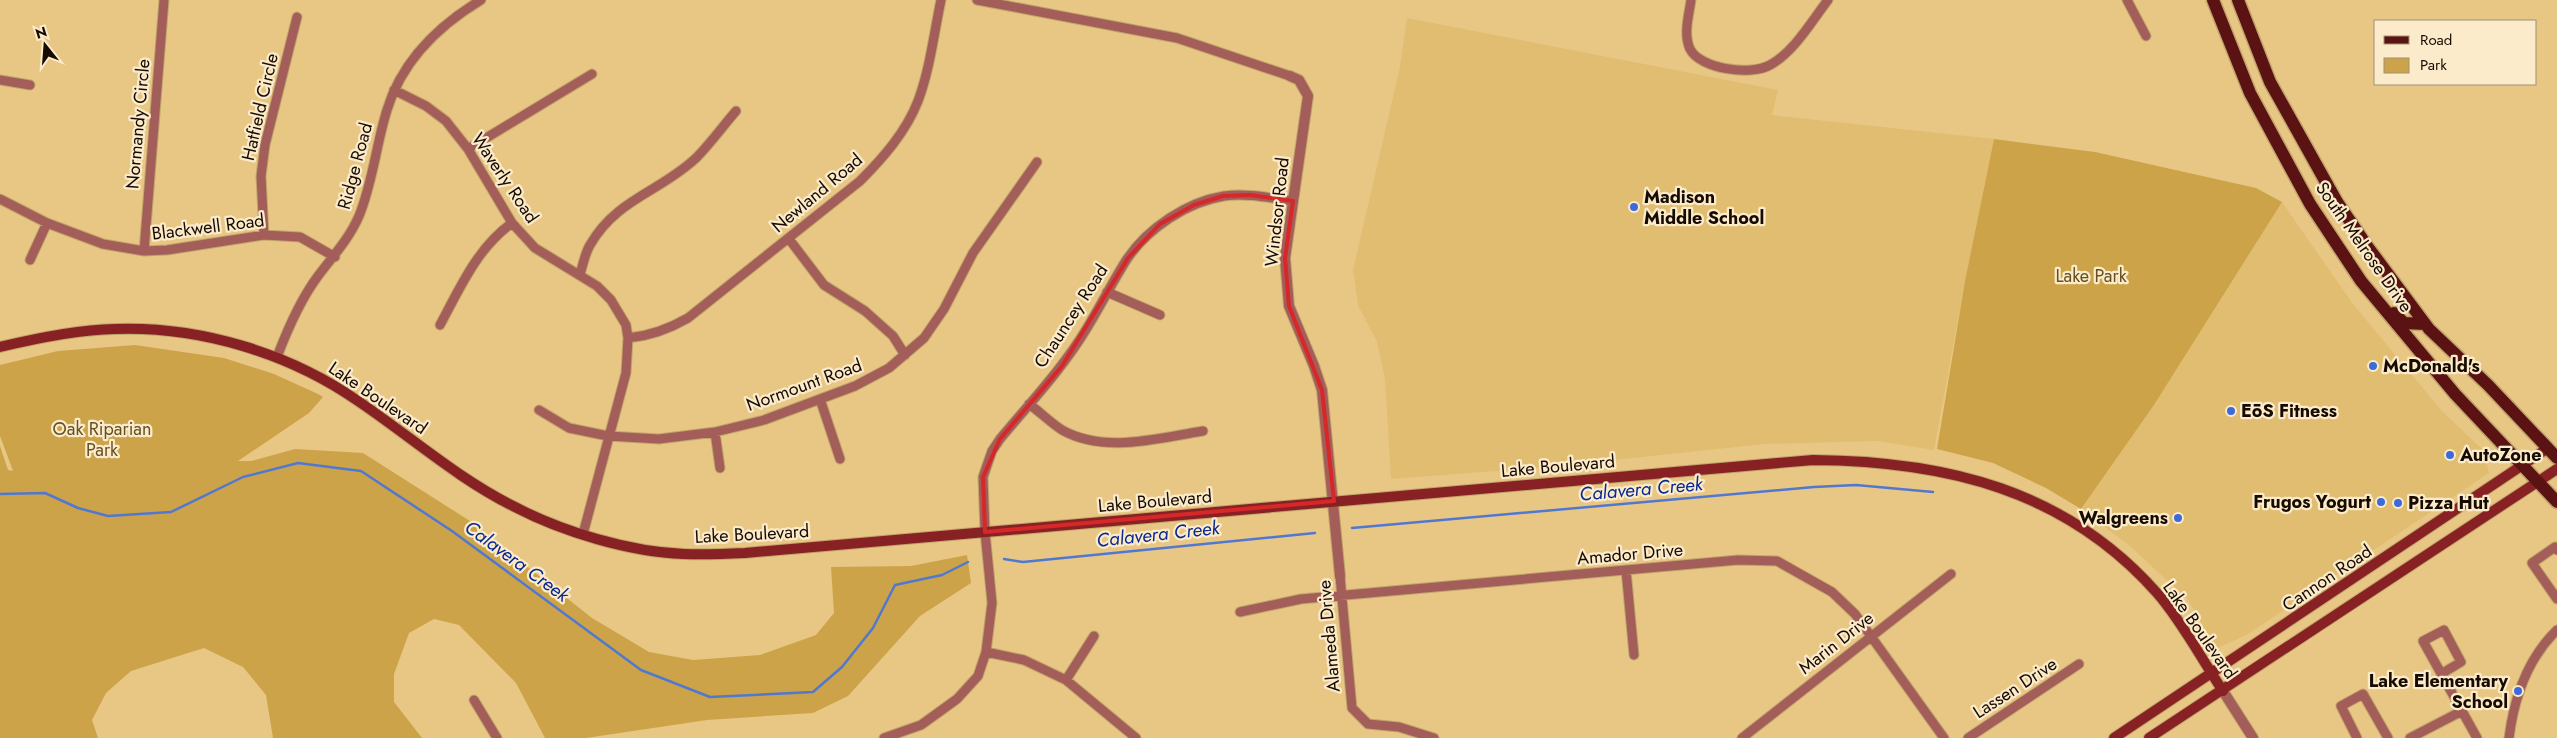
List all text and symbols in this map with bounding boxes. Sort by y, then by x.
north arrow [20,20,70,70]
legend [2374,20,2537,85]
text: N [33,21,49,44]
text: Road [2420,29,2452,51]
street label: Hatfield Circle [235,51,285,163]
text: Park [2420,54,2447,76]
street label: Normandy Circle [119,58,157,190]
street label: Ridge Road [331,120,379,212]
street label: Waverly Road [465,128,545,228]
street label: Newland Road [766,147,868,239]
street label: Windsor Road [1258,156,1296,268]
street label: South Melrose Drive [2309,176,2419,318]
place label: Madison Middle School [1644,184,1764,231]
marker: Madison Middle School [1628,201,1640,213]
street label: Blackwell Road [150,207,266,247]
street label: Chauncey Road [1028,259,1114,373]
park label: Lake Park [2055,263,2127,289]
street label: Normount Road [743,352,865,418]
place label: McDonald's [2383,353,2480,379]
street label: Lake Boulevard [323,355,433,441]
marker: McDonald's [2367,360,2379,372]
place label: EōS Fitness [2241,398,2337,424]
marker: EōS Fitness [2225,405,2237,417]
park label: Oak Riparian Park [53,416,151,463]
place label: AutoZone [2459,442,2541,468]
street label: Lake Boulevard [1500,448,1616,484]
marker: AutoZone [2444,449,2456,461]
water label: Calavera Creek [1578,470,1705,508]
street label: Lake Boulevard [1097,483,1213,519]
place label: Frugos Yogurt [2253,489,2371,515]
place label: Pizza Hut [2408,490,2489,516]
marker: Frugos Yogurt [2375,496,2387,508]
marker: Pizza Hut [2392,497,2404,509]
place label: Walgreens [2079,505,2168,531]
marker: Walgreens [2172,512,2184,524]
water label: Calavera Creek [459,514,576,609]
water label: Calavera Creek [1095,514,1222,554]
street label: Lake Boulevard [694,518,810,550]
street label: Amador Drive [1576,536,1684,572]
street label: Cannon Road [2277,538,2377,618]
street label: Lake Boulevard [2156,576,2244,684]
street label: Alameda Drive [1311,579,1347,693]
street label: Marin Drive [1793,605,1879,681]
street label: Lassen Drive [1968,651,2062,725]
place label: Lake Elementary School [2369,668,2509,715]
marker: Lake Elementary School [2512,685,2524,697]

